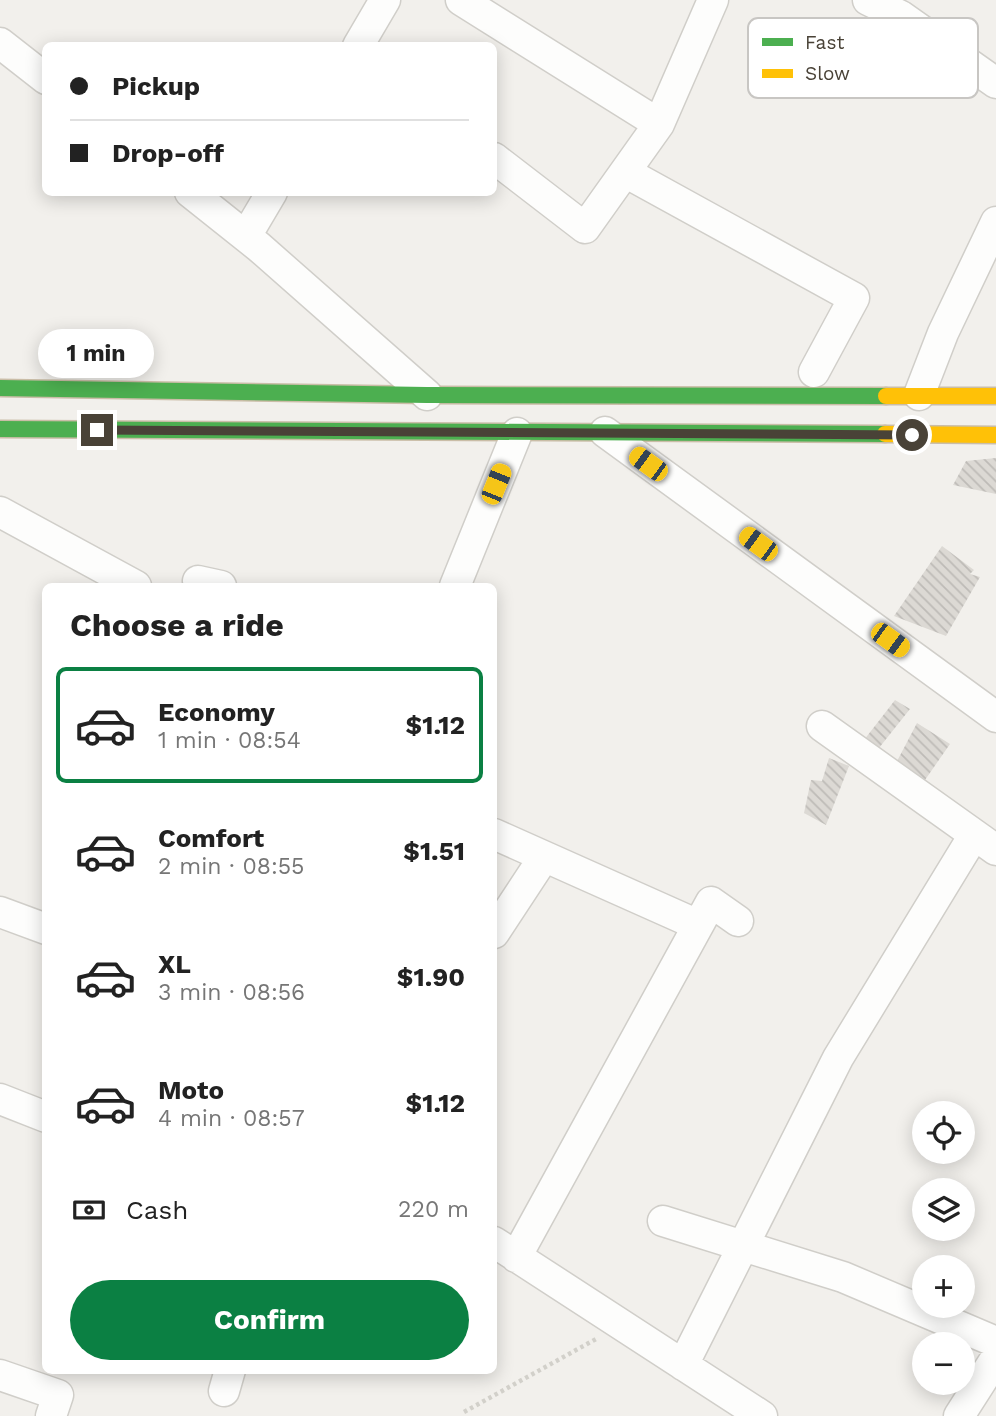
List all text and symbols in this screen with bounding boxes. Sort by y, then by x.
legend [748,18,978,98]
text: Fast [805,31,844,54]
text: Slow [805,62,850,85]
text: Pickup [112,71,200,101]
text: Drop-off [112,138,224,168]
callout: 1 min [39,328,155,378]
text: 1 min [66,340,126,367]
route end [81,414,113,446]
route start [896,419,928,451]
car [625,443,672,485]
car [479,461,514,507]
car [735,523,782,565]
text: Choose a ride [70,606,284,644]
car [867,619,914,661]
icon: car [74,694,137,757]
text: Economy [158,697,275,727]
text: $1.12 [406,710,465,740]
text: 1 min · 08:54 [158,727,301,754]
icon: car [74,820,137,883]
text: Comfort [158,823,264,853]
text: $1.51 [403,836,465,866]
text: 2 min · 08:55 [158,853,304,880]
icon: car [74,946,137,1009]
text: XL [158,949,191,979]
text: $1.90 [397,962,465,992]
text: 3 min · 08:56 [158,979,305,1006]
icon: car [74,1072,137,1135]
text: Moto [158,1075,224,1105]
text: $1.12 [406,1088,465,1118]
map controls [912,1101,975,1395]
button: locate [912,1101,975,1164]
text: 4 min · 08:57 [158,1105,305,1132]
button: layers [912,1178,975,1241]
icon: cash [70,1191,108,1229]
text: Cash [126,1195,188,1225]
text: 220 m [398,1196,469,1223]
button: + [912,1255,975,1318]
button: Confirm [70,1280,469,1360]
button: − [912,1332,975,1395]

